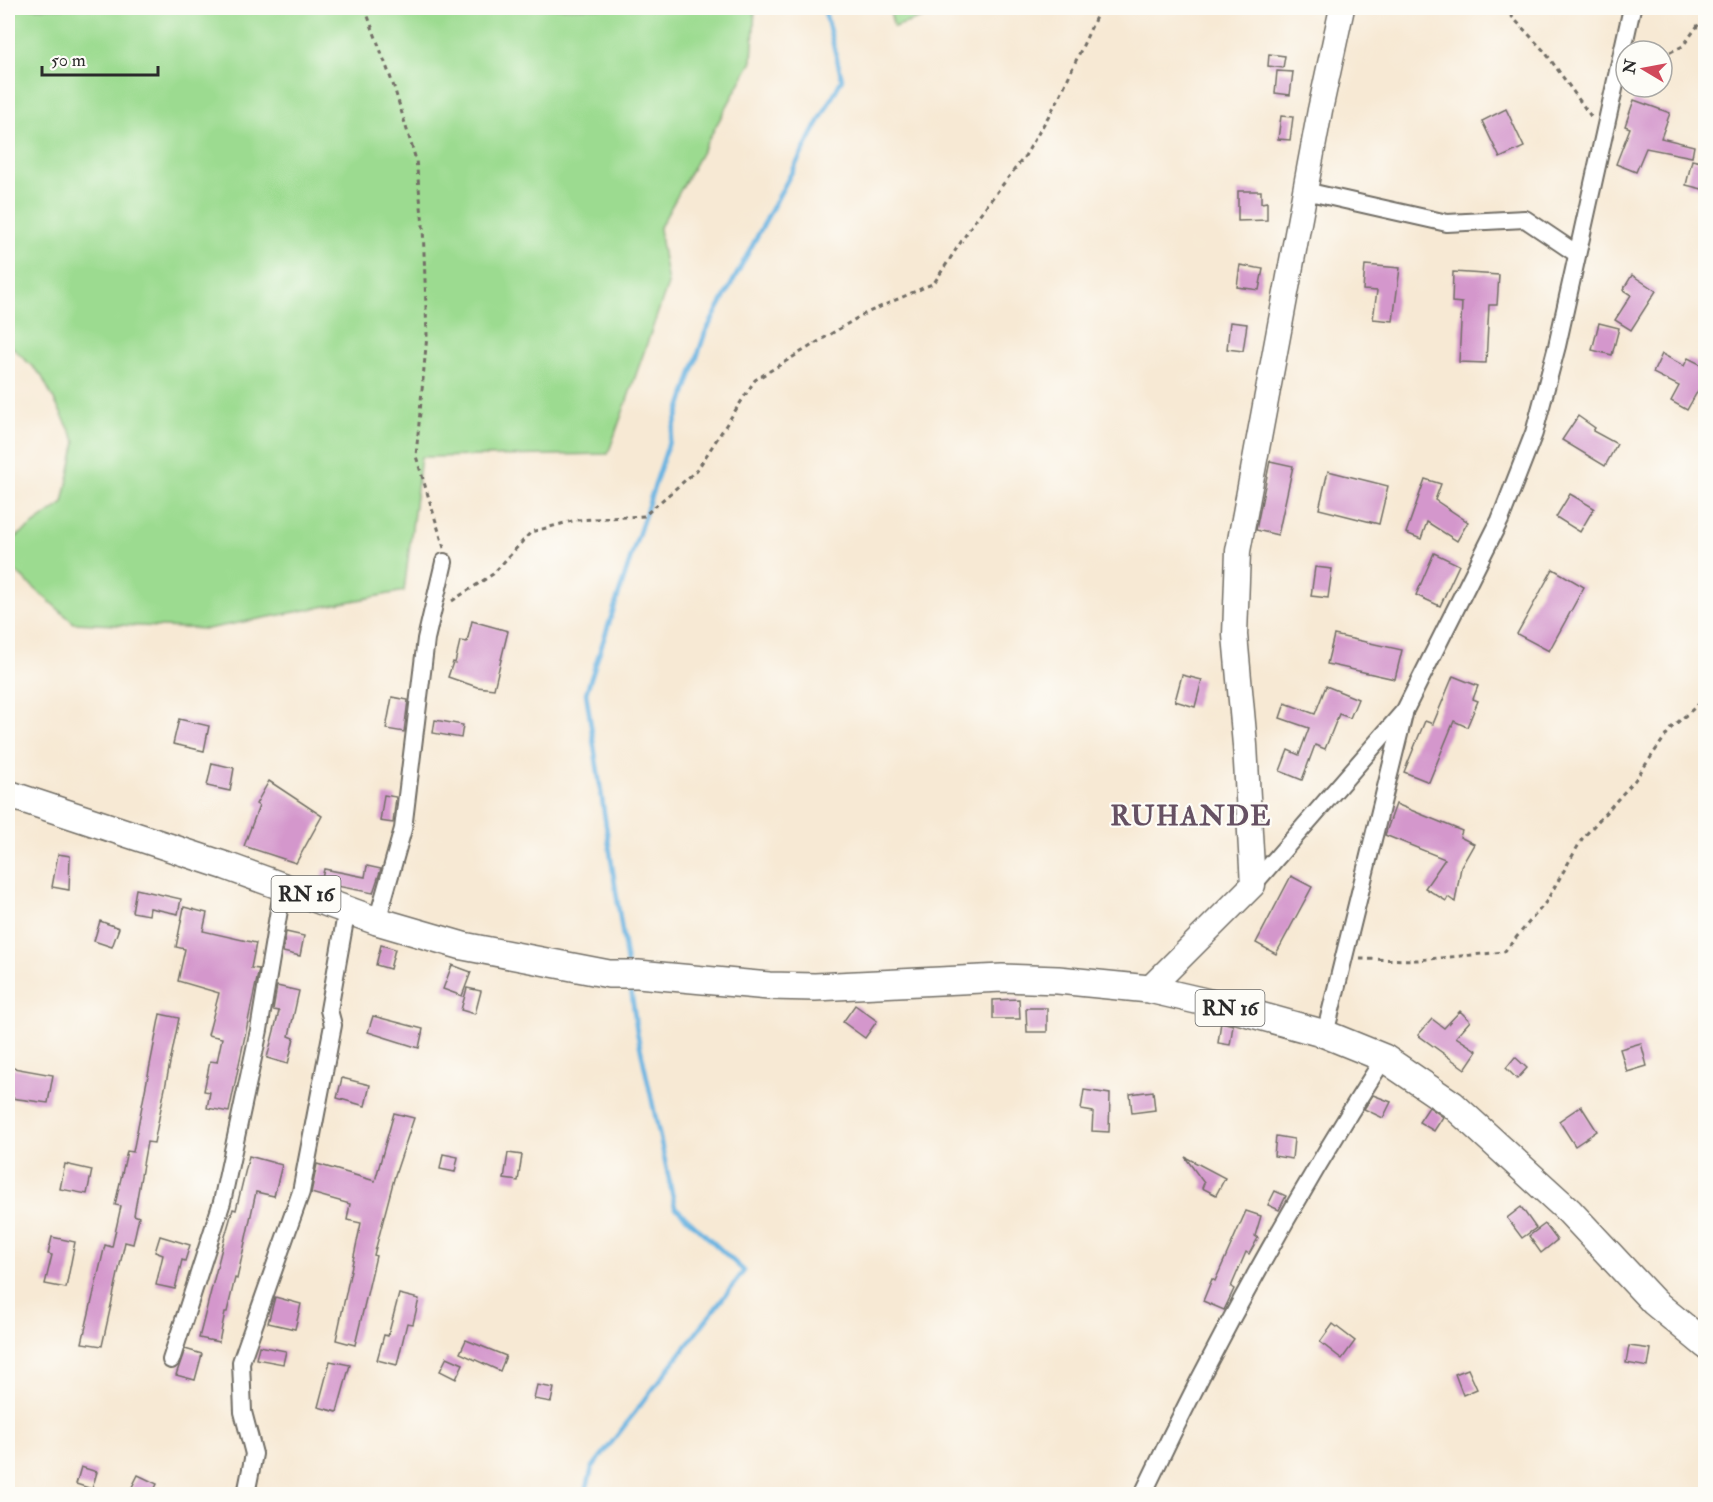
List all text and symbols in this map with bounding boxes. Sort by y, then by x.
scale bar [42,39,158,77]
north arrow [1614,39,1674,99]
text: 50 m [51,49,86,72]
text: N [1619,57,1641,76]
district label: RUHANDE [1110,799,1272,834]
road number: RN 16 [272,876,340,912]
road number: RN 16 [1196,990,1264,1026]

